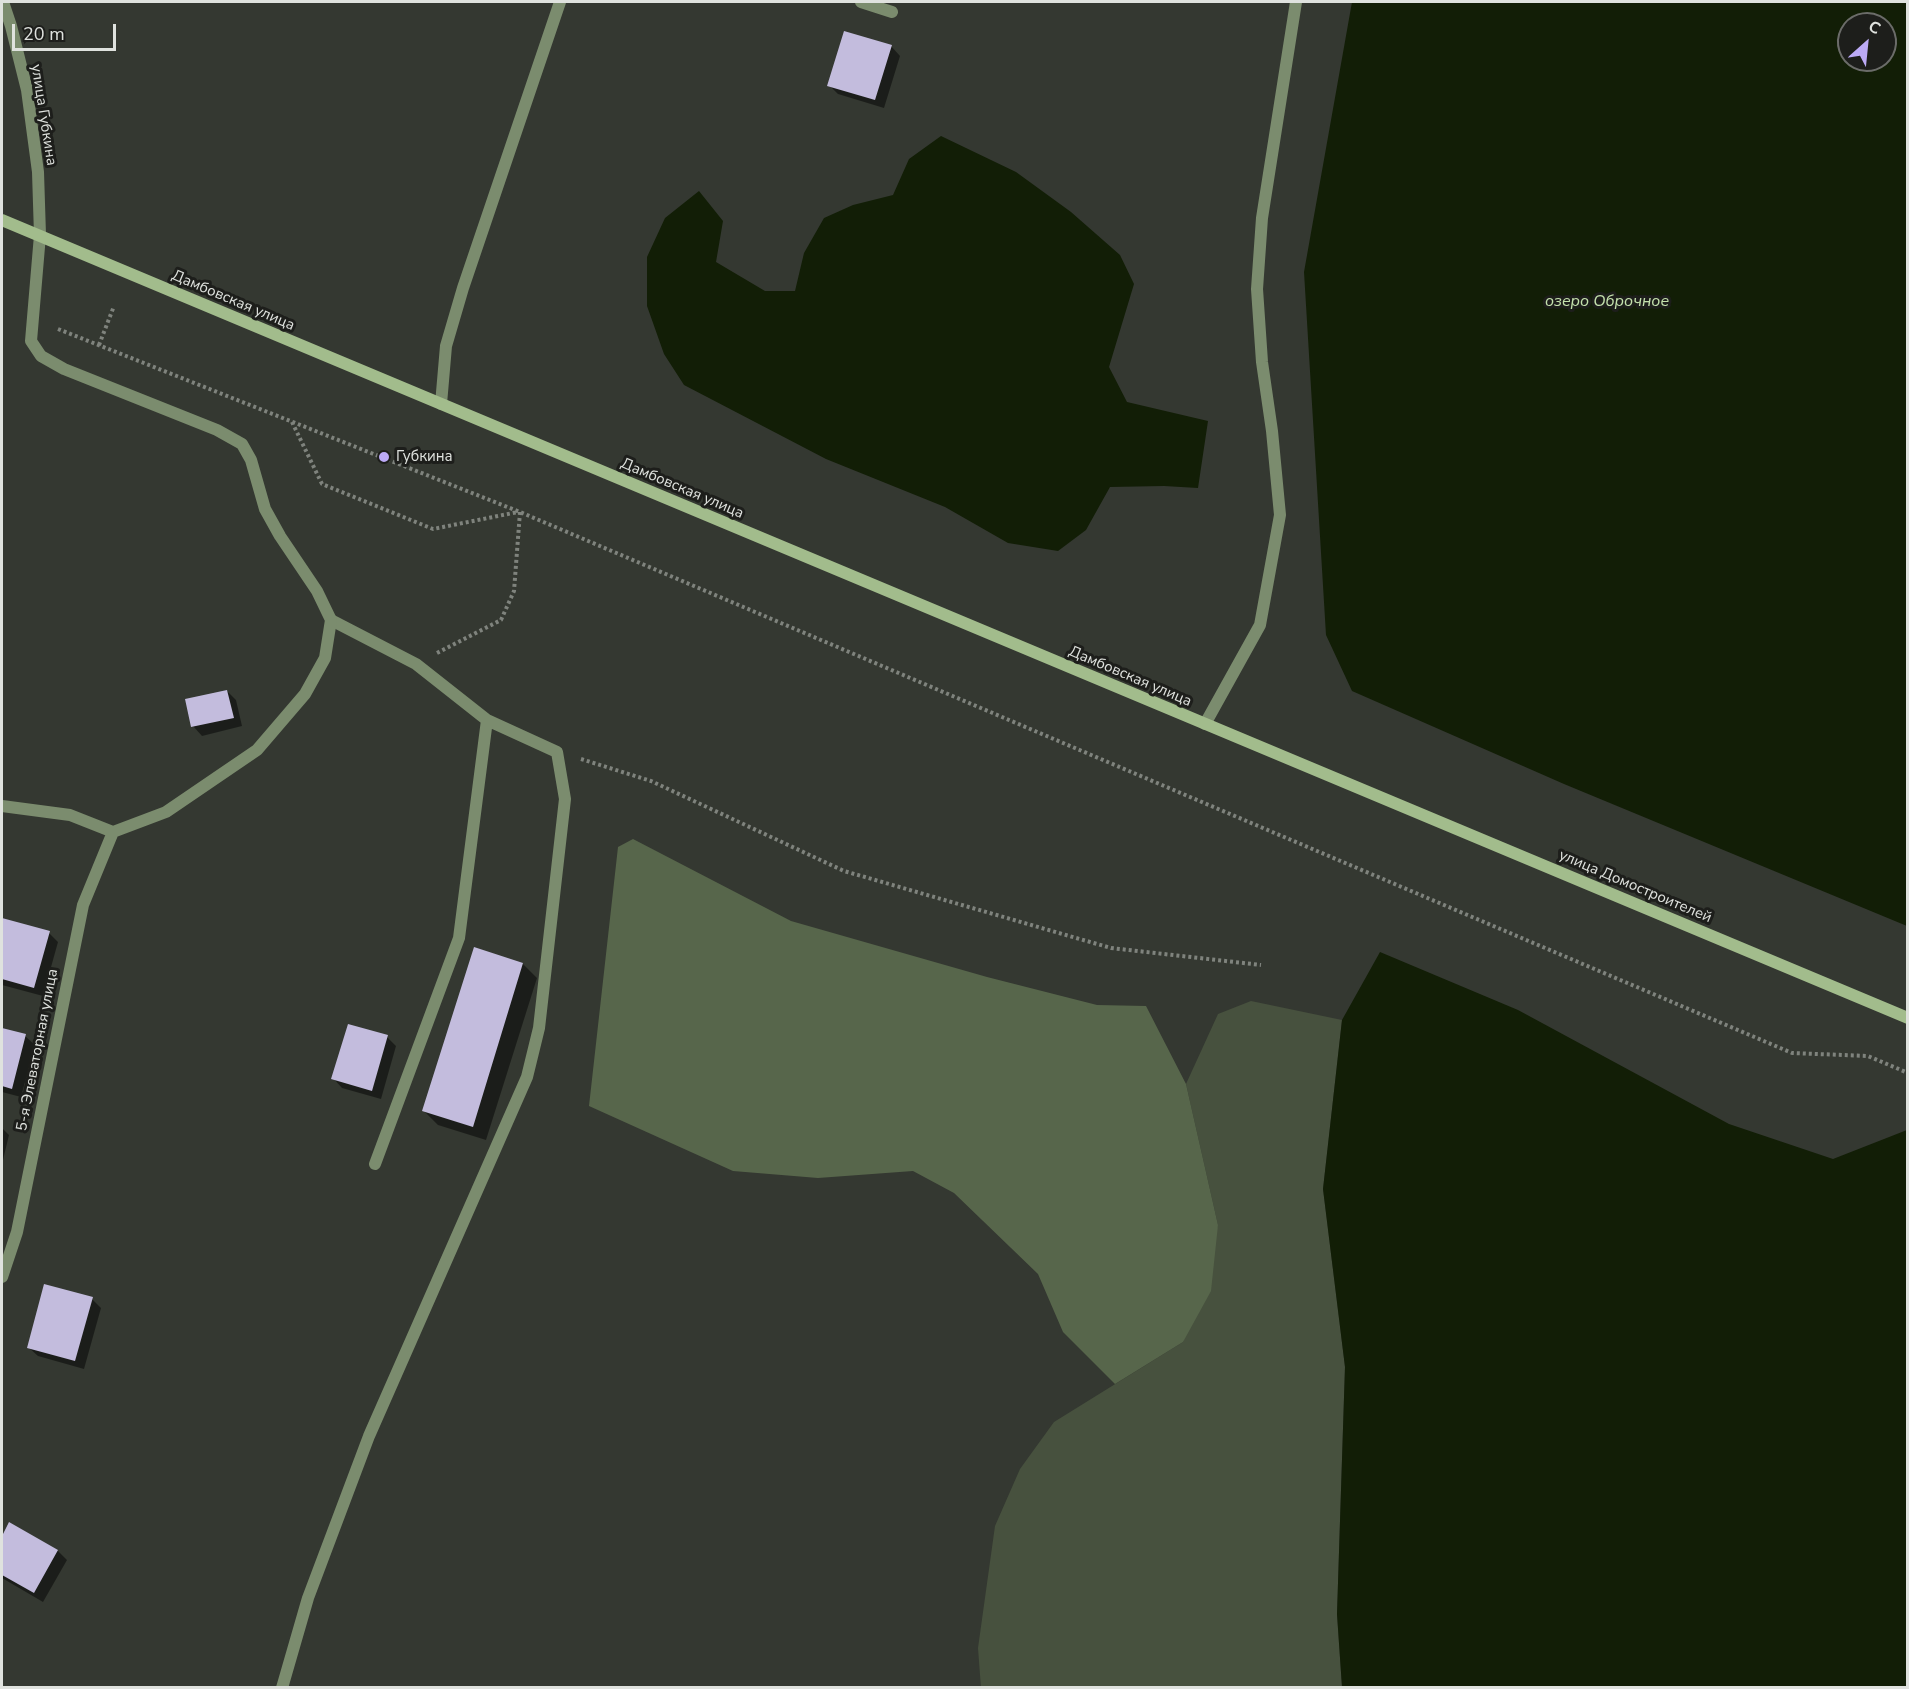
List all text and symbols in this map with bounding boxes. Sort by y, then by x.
scale bar [15,12,118,50]
north arrow [1837,12,1897,72]
text: С [1864,15,1884,40]
text: 20 m [23,22,65,46]
street label: улица Губкина [26,63,60,167]
street label: Дамбовская улица [169,267,297,335]
water label: озеро Оброчное [1545,292,1669,312]
place label: Губкина [396,448,453,466]
marker: Губкина [377,450,391,464]
street label: Дамбовская улица [618,455,746,523]
street label: Дамбовская улица [1066,643,1194,711]
street label: улица Домостроителей [1556,847,1714,927]
street label: 5-я Элеваторная улица [13,967,63,1133]

